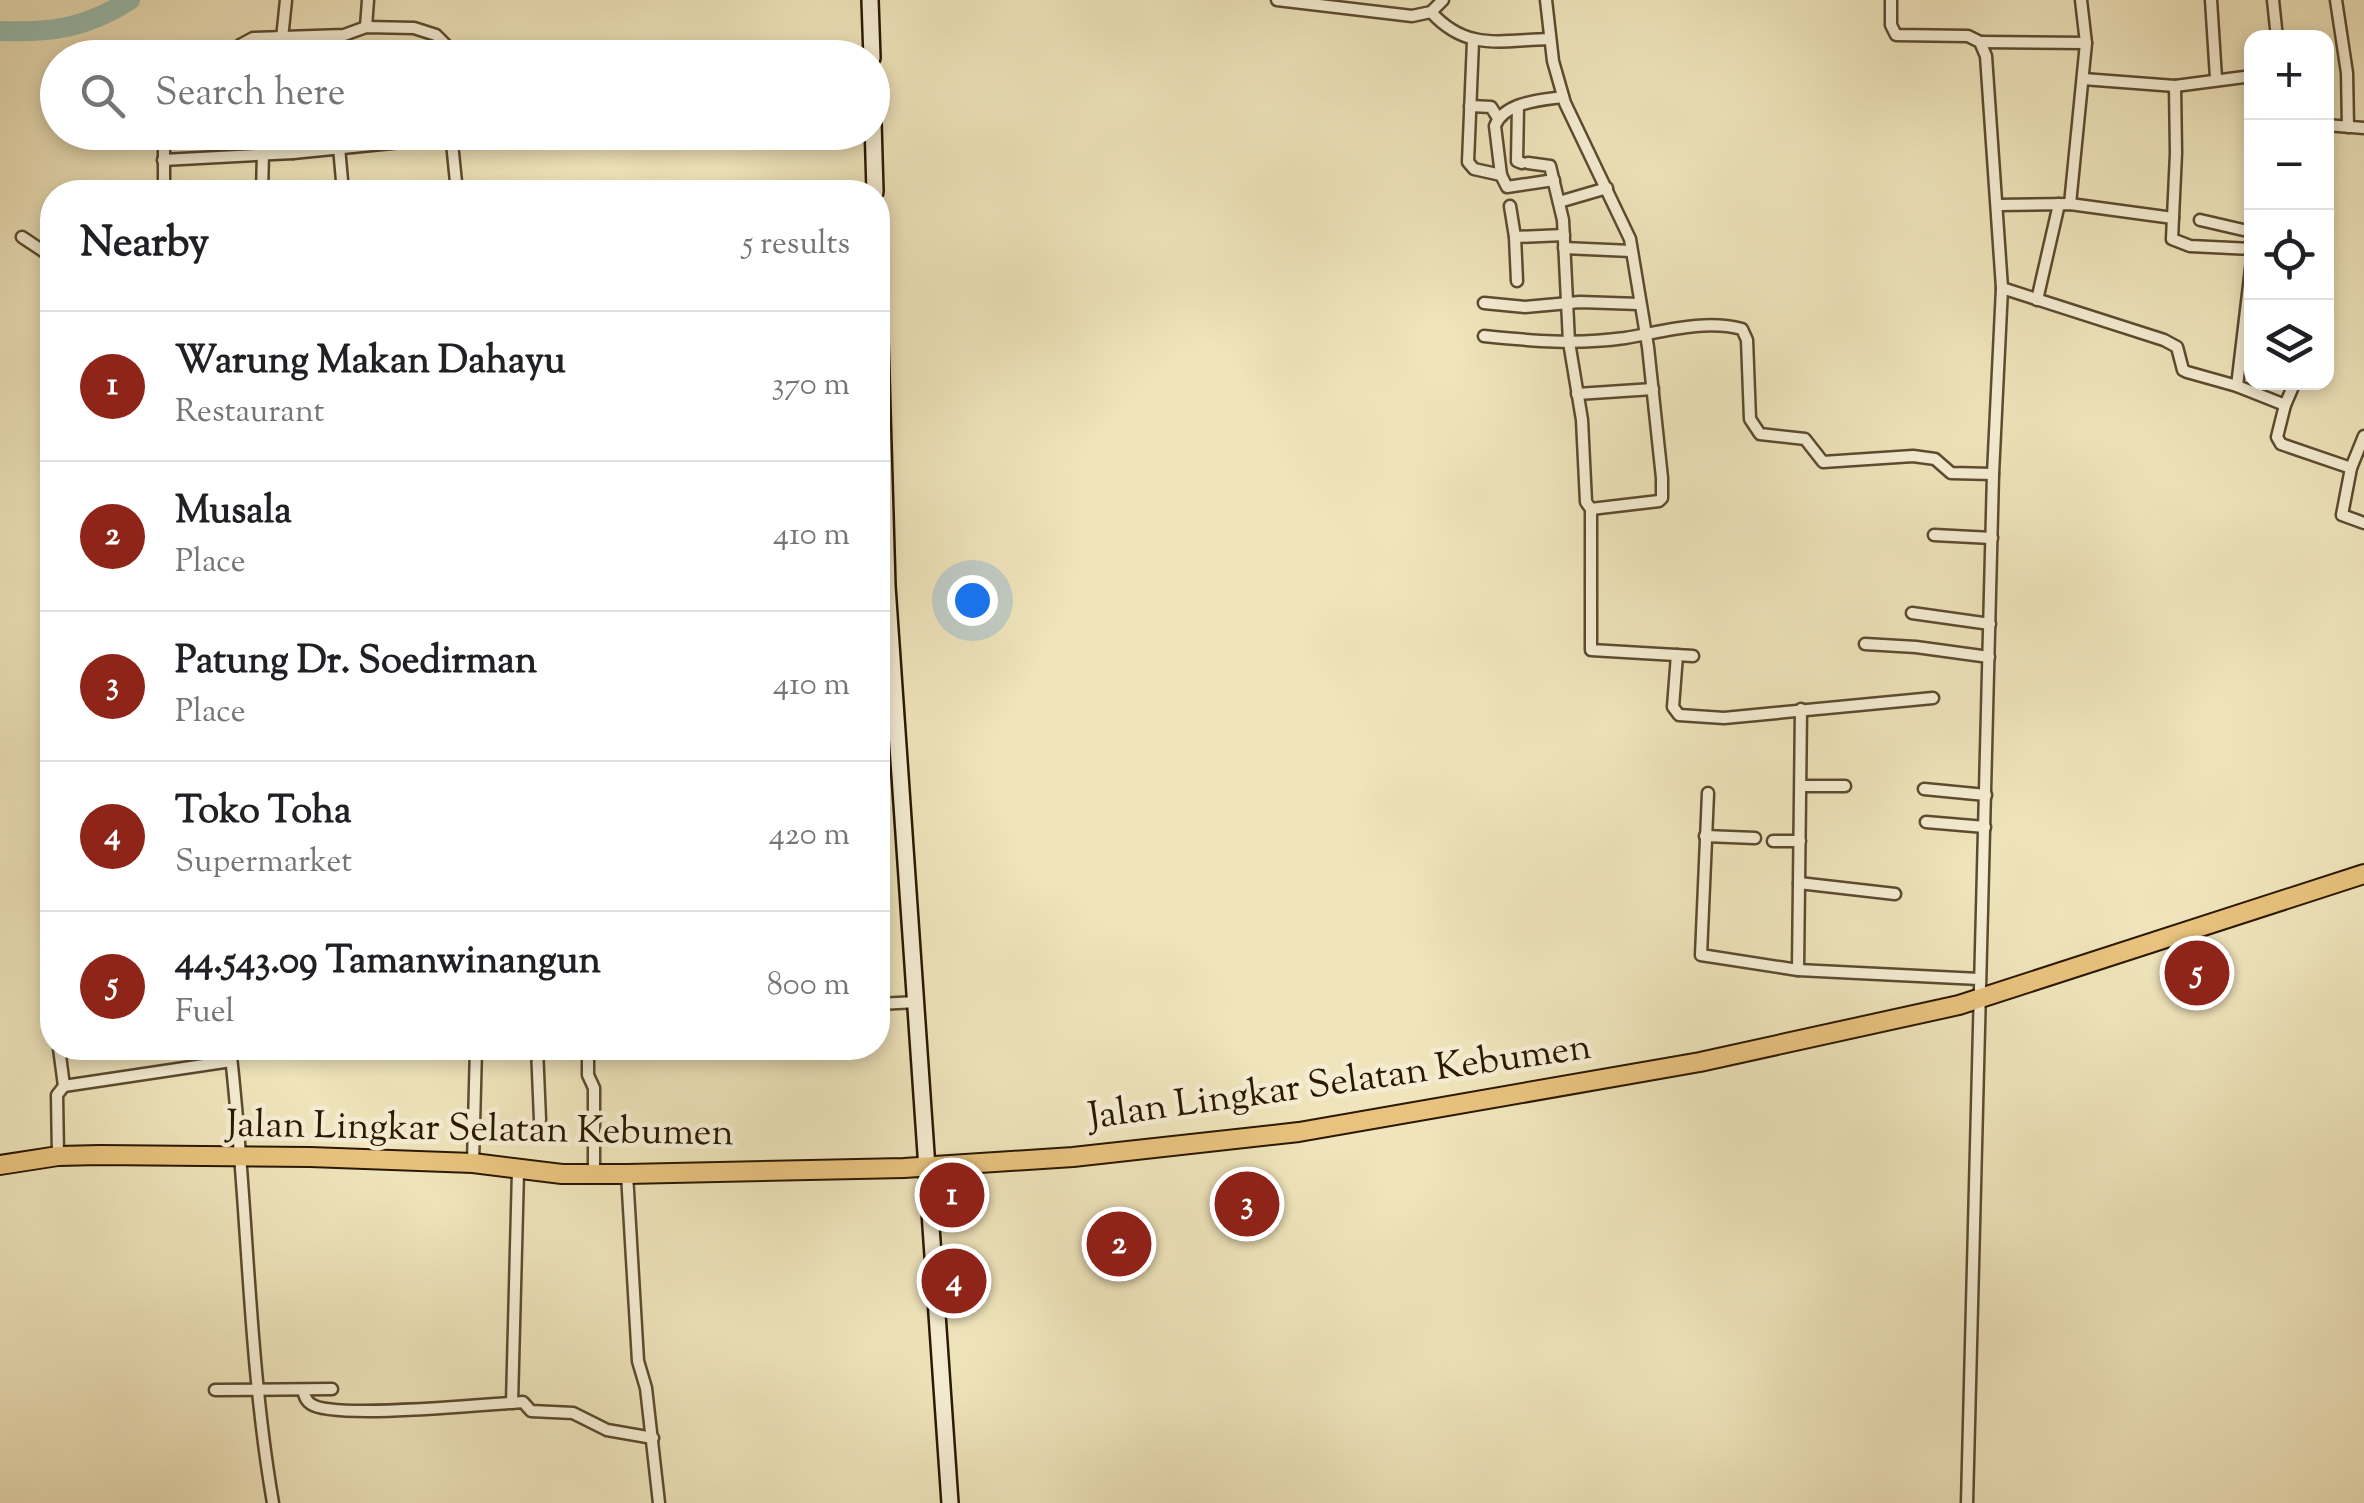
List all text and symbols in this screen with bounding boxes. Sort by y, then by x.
map controls [2244,30,2334,390]
button: + [2244,30,2334,120]
search box [40,40,890,150]
icon: search [75,68,130,123]
text: Search here [155,68,346,122]
button: − [2244,120,2334,210]
button: locate [2244,210,2334,300]
text: Nearby [80,215,209,275]
text: 5 results [742,222,850,268]
button: layers [2244,300,2334,390]
text: Warung Makan Dahayu [175,336,566,390]
text: 1 [107,363,118,409]
text: 370 m [771,363,850,409]
text: Restaurant [175,390,325,436]
text: Musala [175,486,292,540]
text: 2 [105,513,120,559]
text: 410 m [773,513,850,559]
text: Place [175,540,246,586]
your location [947,575,998,626]
text: Patung Dr. Soedirman [175,636,537,690]
text: 3 [106,663,119,709]
text: 410 m [773,663,850,709]
text: Place [175,690,246,736]
text: Toko Toha [175,786,352,840]
text: 4 [104,813,121,859]
text: 420 m [769,813,850,859]
text: Supermarket [175,840,352,886]
text: 44.543.09 Tamanwinangun [175,936,601,990]
pin: 5 [2164,936,2230,1010]
text: 5 [107,963,118,1009]
text: 800 m [767,963,850,1009]
text: Fuel [175,990,234,1036]
street label: Jalan Lingkar Selatan Kebumen [1083,1022,1595,1146]
street label: Jalan Lingkar Selatan Kebumen [224,1100,734,1162]
pin: 1 [920,1158,984,1232]
pin: 3 [1214,1166,1280,1242]
pin: 2 [1086,1206,1152,1282]
pin: 4 [922,1244,986,1318]

